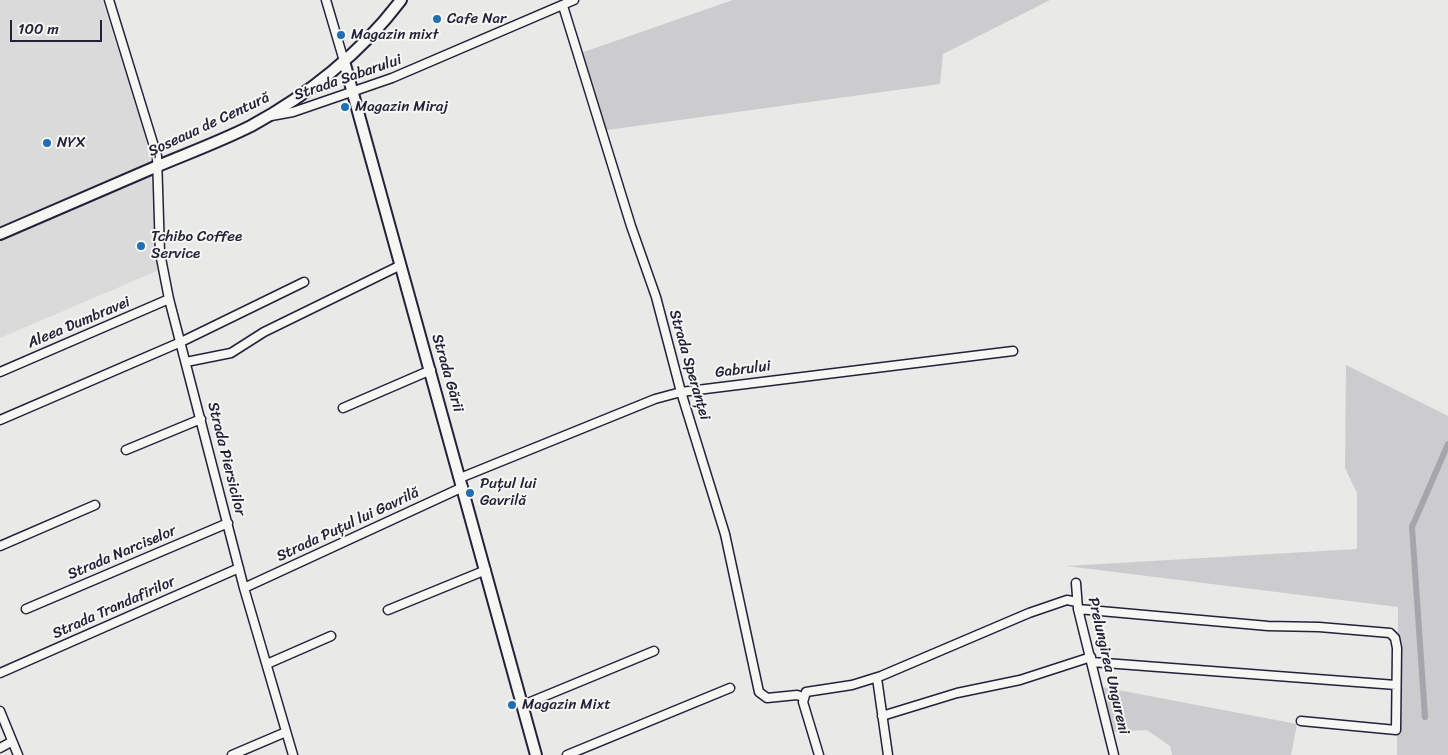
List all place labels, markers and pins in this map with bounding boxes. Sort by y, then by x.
place label: Cafe Nar [447,10,506,28]
marker: Cafe Nar [431,13,443,25]
place label: Magazin mixt [351,26,439,44]
marker: Magazin mixt [335,29,347,41]
place label: Magazin Miraj [355,98,448,116]
marker: Magazin Miraj [339,101,351,113]
place label: NYX [57,134,86,152]
marker: NYX [41,137,53,149]
place label: Tchibo Coffee Service [151,228,242,263]
marker: Tchibo Coffee Service [135,240,147,252]
place label: Puțul lui Gavrilă [480,475,536,510]
marker: Puțul lui Gavrilă [464,487,476,499]
place label: Magazin Mixt [522,696,611,714]
marker: Magazin Mixt [506,699,518,711]

